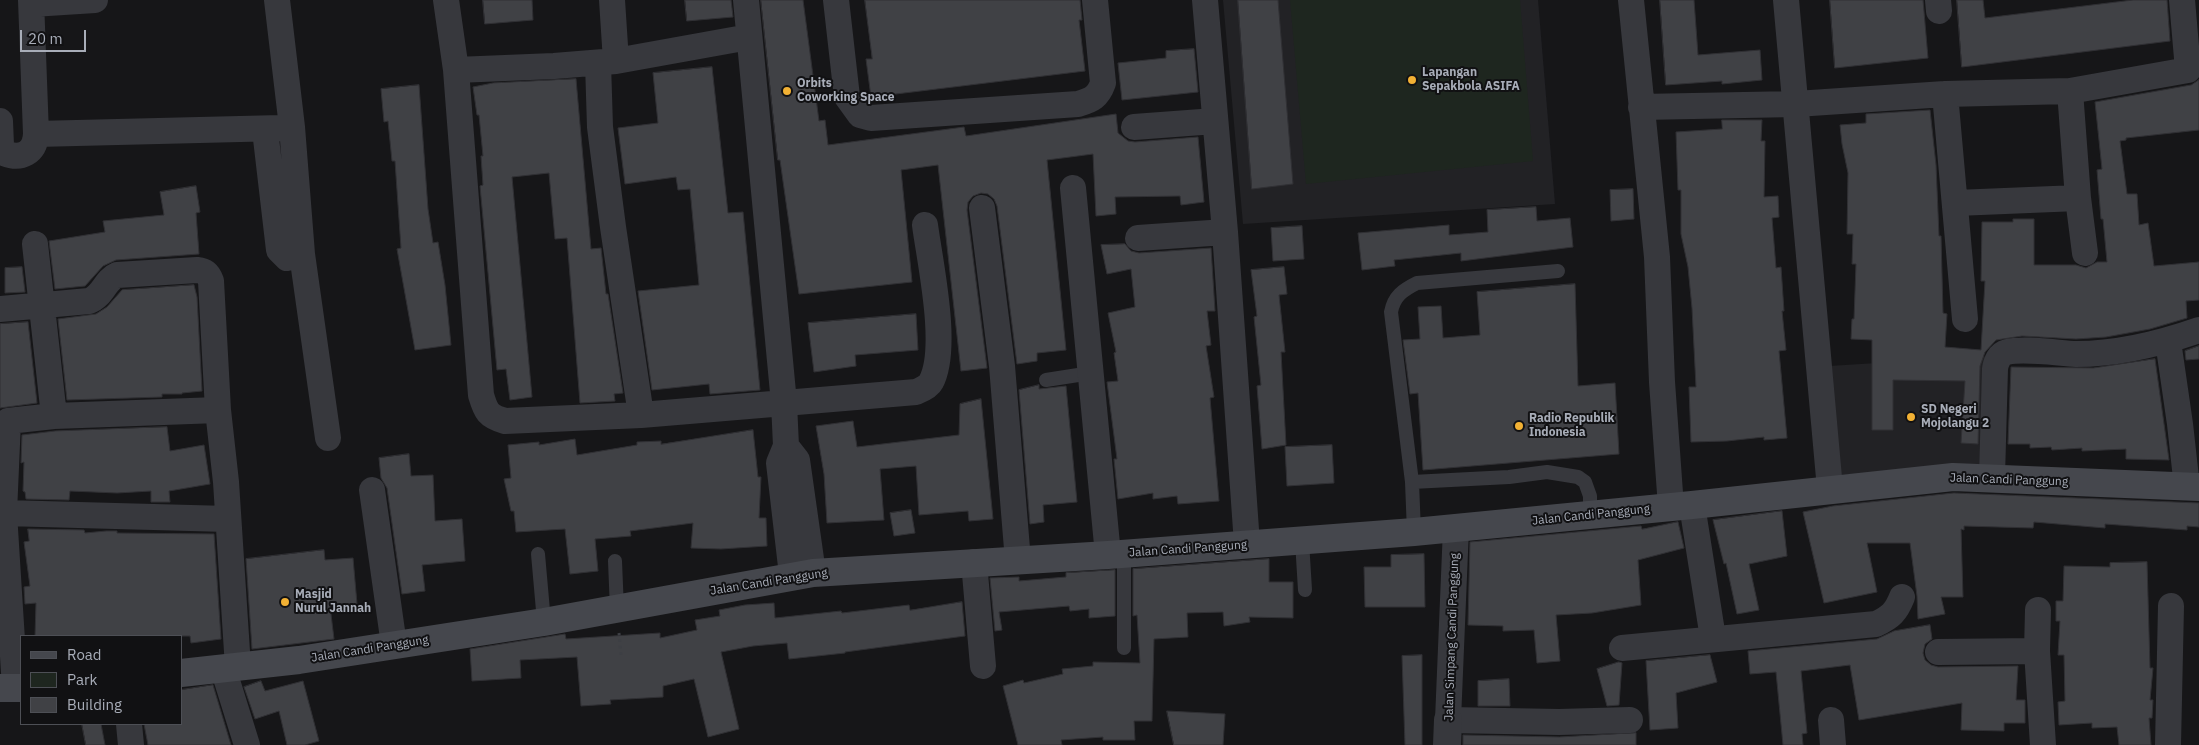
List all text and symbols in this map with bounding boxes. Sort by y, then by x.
scale bar [22,20,89,52]
text: 20 m [28,29,63,48]
place label: Lapangan Sepakbola ASIFA [1422,66,1520,94]
marker: Lapangan Sepakbola ASIFA [1406,74,1418,86]
place label: Orbits Coworking Space [797,77,895,105]
marker: Orbits Coworking Space [781,85,793,97]
place label: SD Negeri Mojolangu 2 [1921,403,1989,431]
marker: SD Negeri Mojolangu 2 [1905,411,1917,423]
place label: Radio Republik Indonesia [1529,412,1615,440]
marker: Radio Republik Indonesia [1513,420,1525,432]
street label: Jalan Candi Panggung [1950,471,2068,489]
street label: Jalan Candi Panggung [1531,502,1651,528]
street label: Jalan Candi Panggung [1128,538,1248,560]
street label: Jalan Simpang Candi Panggung [1442,553,1462,721]
street label: Jalan Candi Panggung [709,566,829,598]
place label: Masjid Nurul Jannah [295,588,371,616]
marker: Masjid Nurul Jannah [279,596,291,608]
street label: Jalan Candi Panggung [310,633,430,665]
legend [20,635,182,725]
text: Road [67,645,102,664]
text: Park [67,670,97,689]
text: Building [67,695,122,714]

